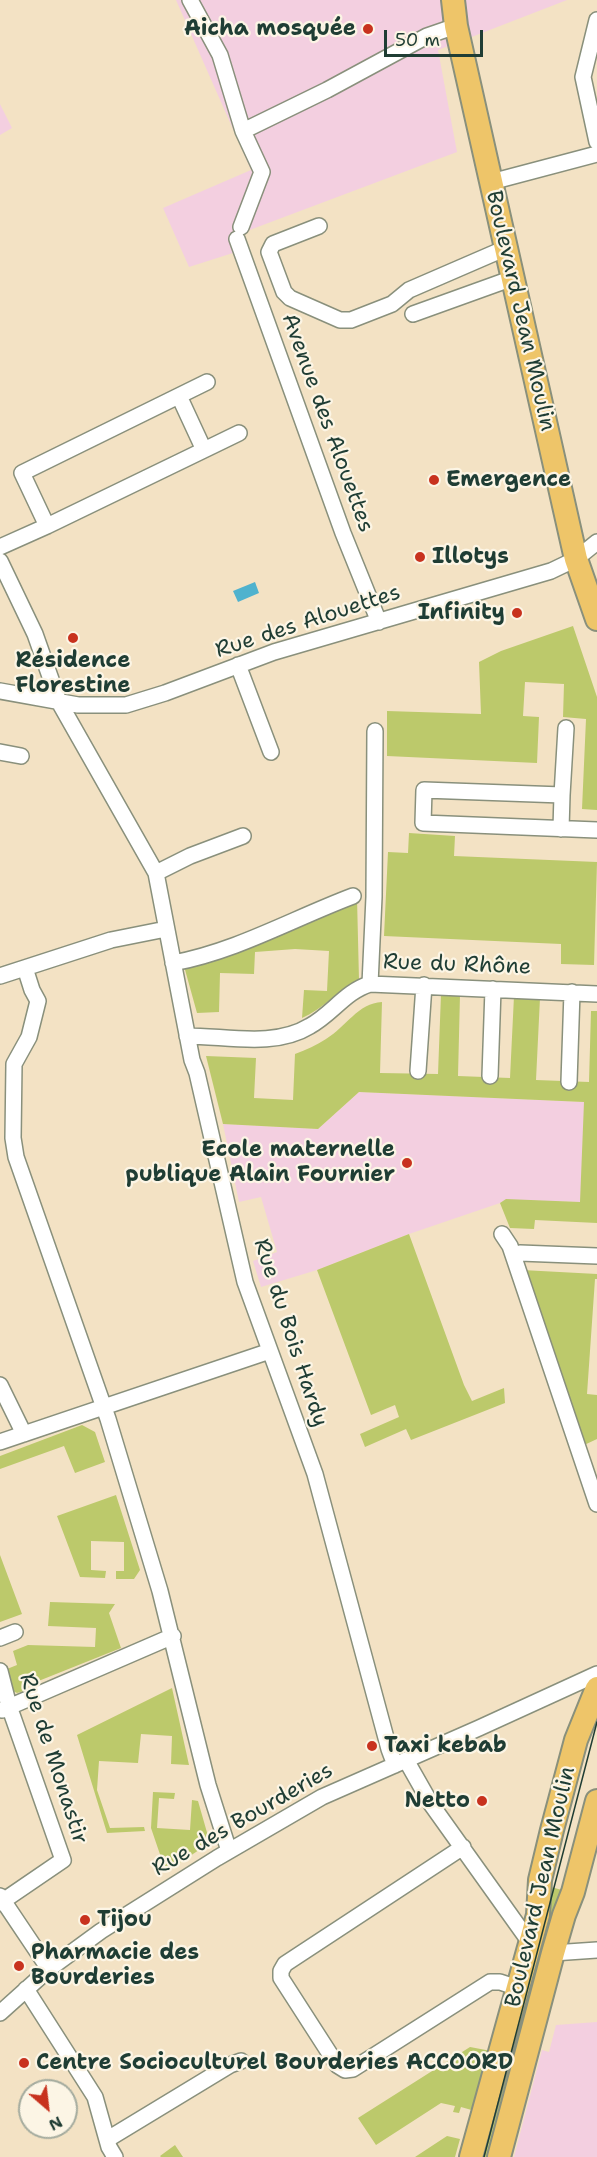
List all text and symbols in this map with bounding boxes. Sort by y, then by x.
place label: Aicha mosquée [184,16,356,42]
scale bar [387,18,486,56]
marker: Aicha mosquée [361,22,375,36]
text: 50 m [395,28,440,52]
street label: Boulevard Jean Moulin [479,188,561,434]
street label: Avenue des Alouettes [275,310,379,536]
place label: Emergence [446,467,571,493]
marker: Emergence [427,473,441,487]
place label: Illotys [432,544,509,570]
marker: Illotys [413,550,427,564]
street label: Rue des Alouettes [212,580,404,664]
place label: Infinity [418,600,505,626]
marker: Infinity [510,606,524,620]
marker: Résidence Florestine [66,631,80,645]
place label: Résidence Florestine [16,648,130,700]
street label: Rue du Rhône [382,949,532,981]
place label: Ecole maternelle publique Alain Fournier [126,1137,395,1188]
marker: Ecole maternelle publique Alain Fournier [400,1156,414,1170]
street label: Rue du Bois Hardy [247,1236,333,1430]
street label: Rue de Monastir [13,1670,93,1848]
place label: Taxi kebab [384,1733,507,1759]
marker: Taxi kebab [365,1739,379,1753]
street label: Rue des Bourderies [148,1758,338,1882]
street label: Boulevard Jean Moulin [500,1764,582,2010]
place label: Netto [404,1788,470,1814]
marker: Netto [475,1794,489,1808]
place label: Tijou [97,1907,152,1933]
marker: Tijou [78,1913,92,1927]
place label: Pharmacie des Bourderies [31,1940,199,1992]
marker: Pharmacie des Bourderies [12,1959,26,1973]
place label: Centre Socioculturel Bourderies ACCOORD [36,2050,513,2076]
marker: Centre Socioculturel Bourderies ACCOORD [17,2056,31,2070]
north arrow [18,2079,78,2139]
text: N [45,2111,66,2136]

